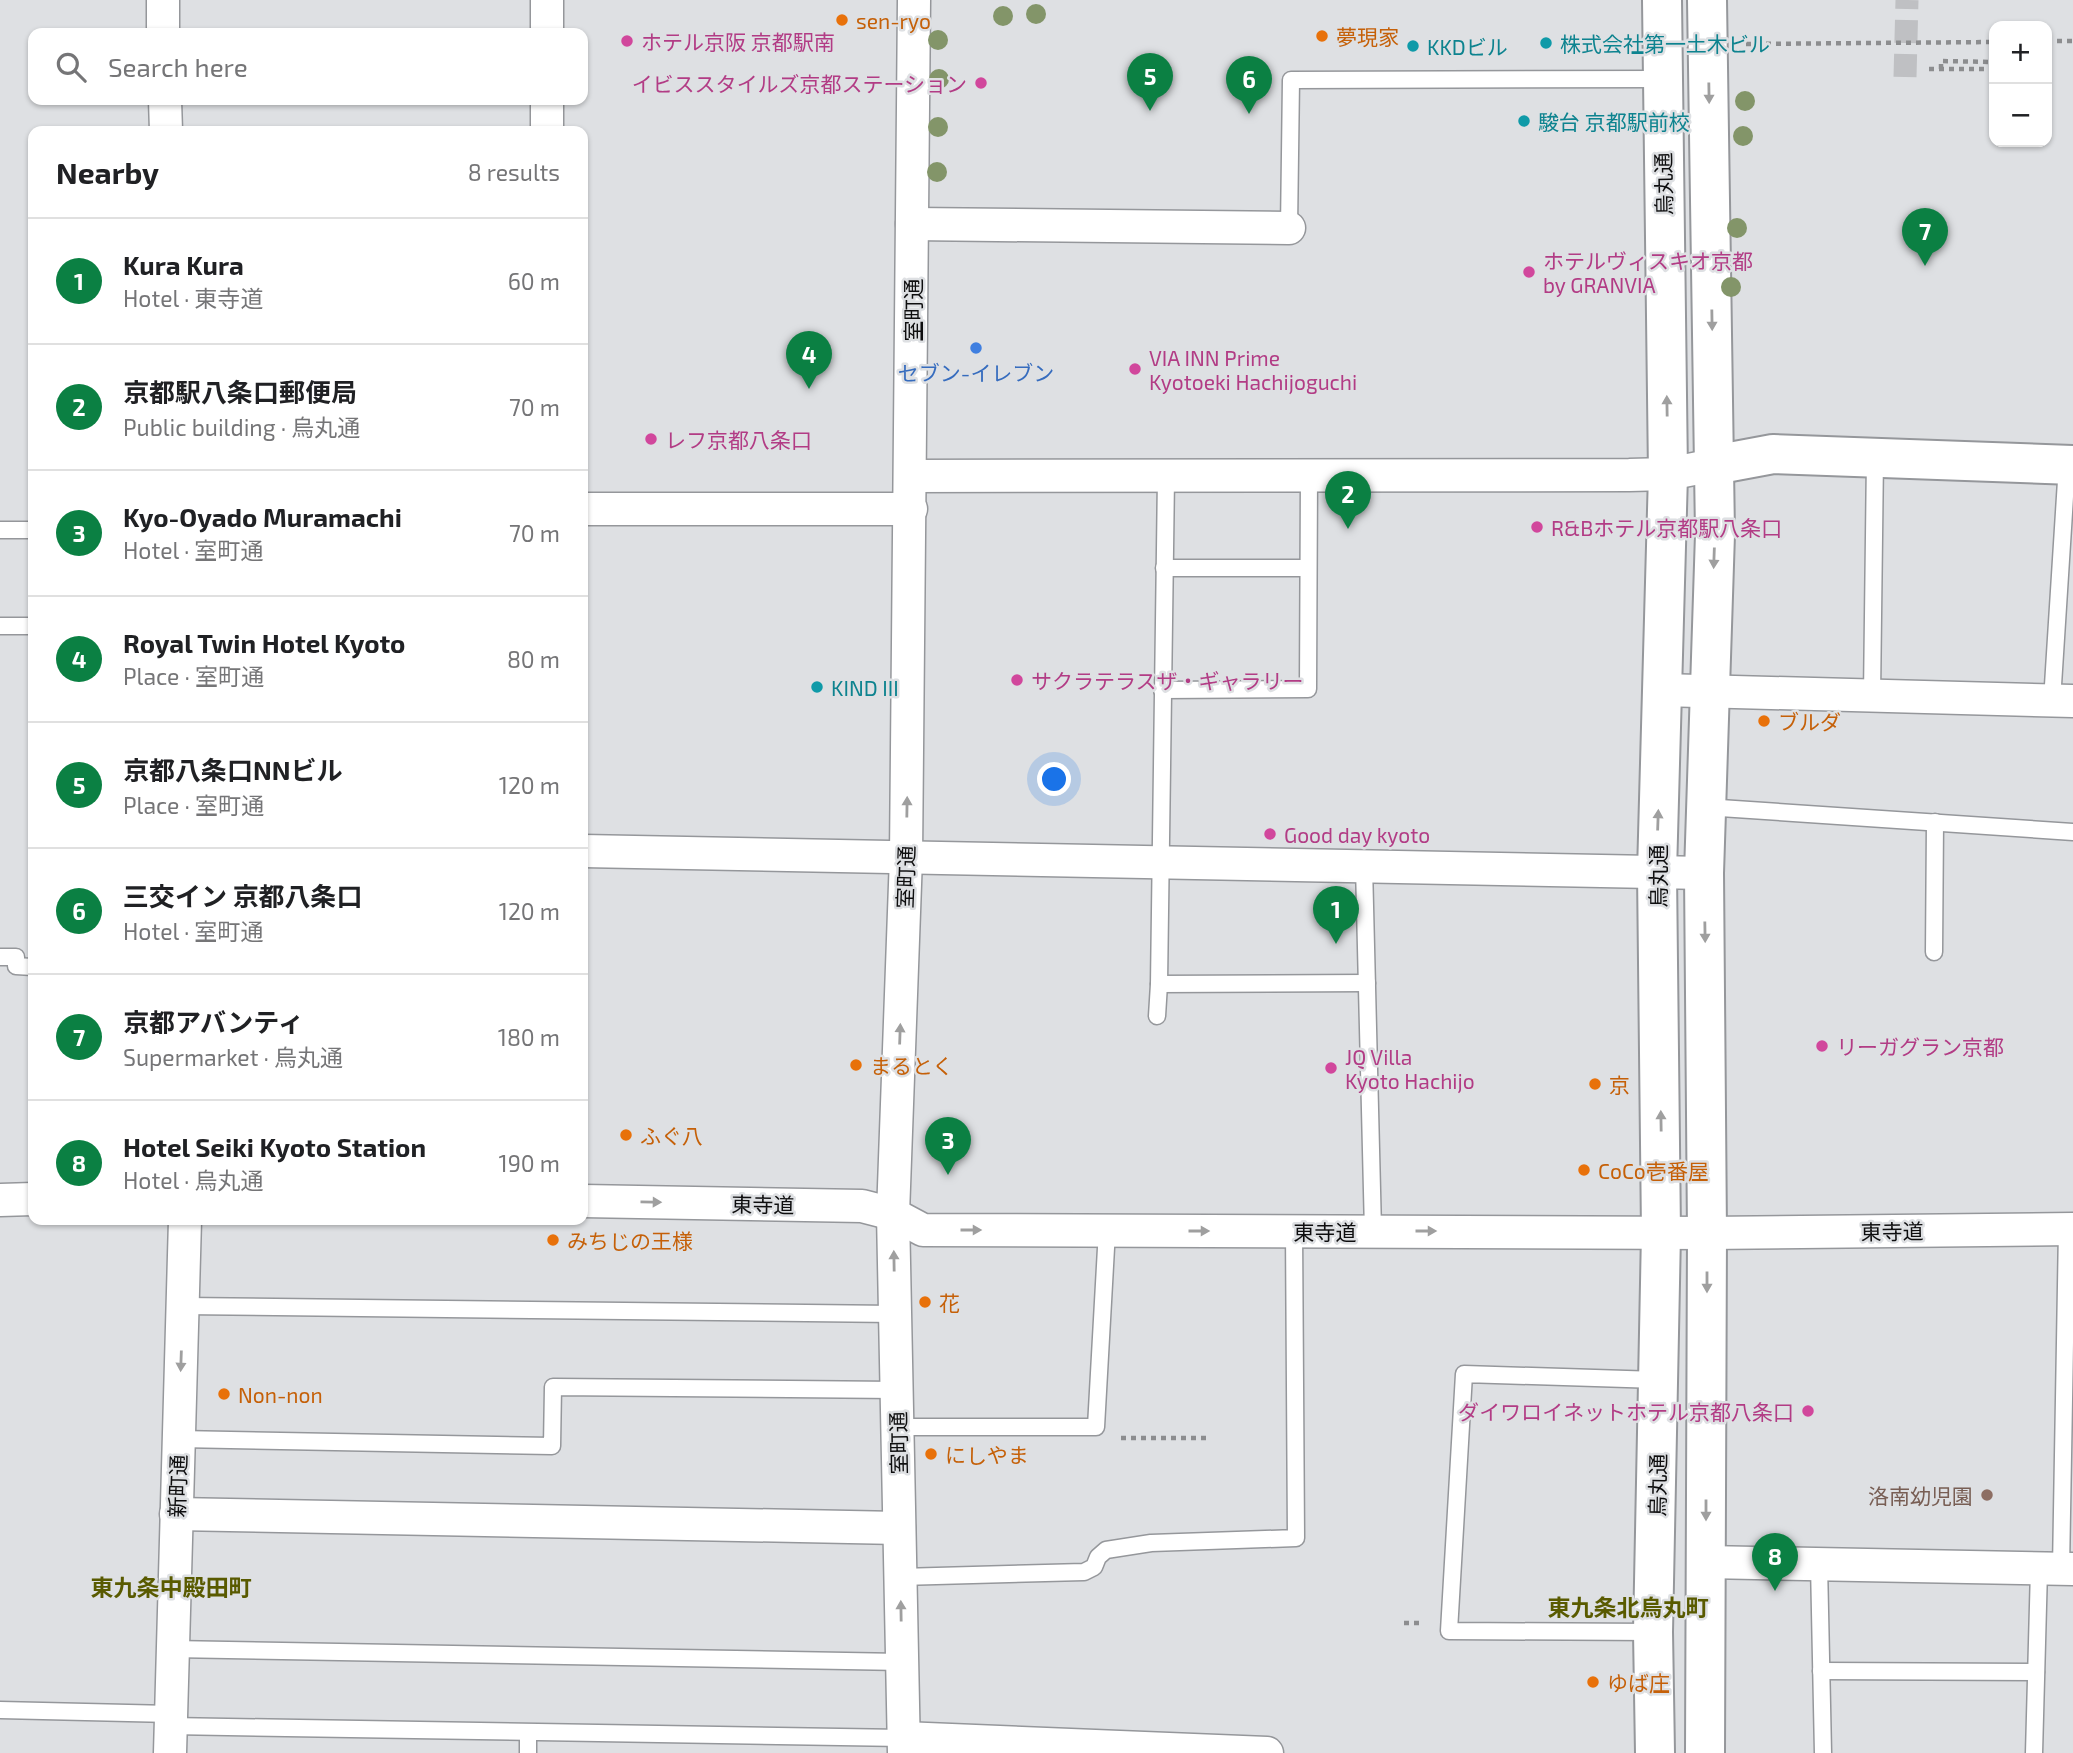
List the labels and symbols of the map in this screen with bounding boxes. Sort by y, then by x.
place label: sen-ryo [856,8,931,33]
marker: sen-ryo [834,12,850,28]
place label: 夢現家 [1336,24,1399,49]
marker: 夢現家 [1314,28,1330,44]
place label: ホテル京阪 京都駅南 [641,29,835,54]
place label: 株式会社第一土木ビル [1560,31,1770,56]
marker: ホテル京阪 京都駅南 [619,33,635,49]
place label: KKDビル [1427,34,1508,59]
marker: 株式会社第一土木ビル [1538,35,1554,51]
marker: KKDビル [1405,38,1421,54]
pin: 5 [1127,53,1173,111]
pin: 6 [1226,56,1272,114]
place label: イビススタイルズ京都ステーション [631,71,967,96]
marker: イビススタイルズ京都ステーション [973,75,989,91]
one-way arrow [1703,82,1715,104]
place label: 駿台 京都駅前校 [1538,109,1690,134]
marker: 駿台 京都駅前校 [1516,113,1532,129]
street label: 烏丸通 [1650,152,1676,216]
pin: 7 [1902,208,1948,266]
place label: ホテルヴィスキオ京都 by GRANVIA [1543,248,1753,297]
marker: ホテルヴィスキオ京都 by GRANVIA [1521,264,1537,280]
street label: 室町通 [900,279,925,342]
one-way arrow [1707,309,1718,331]
pin: 4 [786,331,832,389]
marker: セブン-イレブン [968,340,984,356]
place label: VIA INN Prime Kyotoeki Hachijoguchi [1149,345,1357,395]
place label: セブン-イレブン [898,360,1054,385]
marker: VIA INN Prime Kyotoeki Hachijoguchi [1127,361,1143,377]
one-way arrow [1661,395,1673,417]
place label: レフ京都八条口 [665,427,812,452]
marker: レフ京都八条口 [643,431,659,447]
pin: 2 [1325,471,1371,529]
place label: R&Bホテル京都駅八条口 [1551,515,1782,540]
marker: R&Bホテル京都駅八条口 [1529,519,1545,535]
one-way arrow [1708,547,1719,569]
place label: サクラテラスザ・ギャラリー [1031,668,1304,693]
marker: サクラテラスザ・ギャラリー [1009,672,1025,688]
place label: KIND III [831,675,899,700]
marker: KIND III [809,679,825,695]
place label: ブルダ [1778,709,1841,734]
marker: ブルダ [1756,713,1772,729]
your location [1037,762,1071,796]
one-way arrow [901,795,912,817]
one-way arrow [1652,809,1664,831]
place label: Good day kyoto [1284,822,1430,847]
marker: Good day kyoto [1262,826,1278,842]
street label: 室町通 [891,845,919,909]
street label: 烏丸通 [1645,845,1670,908]
pin: 1 [1313,886,1359,944]
one-way arrow [1699,922,1710,944]
one-way arrow [894,1023,905,1045]
place label: リーガグラン京都 [1836,1034,2004,1059]
marker: リーガグラン京都 [1814,1038,1830,1054]
place label: JQ Villa Kyoto Hachijo [1345,1044,1475,1094]
place label: まるとく [870,1053,953,1078]
marker: まるとく [848,1057,864,1073]
marker: JQ Villa Kyoto Hachijo [1323,1060,1339,1076]
place label: 京 [1609,1072,1630,1097]
marker: 京 [1587,1076,1603,1092]
one-way arrow [1655,1110,1666,1132]
pin: 3 [925,1117,971,1175]
place label: ふぐ八 [640,1123,703,1148]
marker: ふぐ八 [618,1127,634,1143]
place label: CoCo壱番屋 [1598,1158,1709,1183]
marker: CoCo壱番屋 [1576,1162,1592,1178]
street label: 東寺道 [731,1191,795,1217]
one-way arrow [640,1196,662,1208]
street label: 東寺道 [1860,1218,1924,1244]
street label: 東寺道 [1294,1219,1357,1244]
one-way arrow [961,1224,983,1236]
one-way arrow [1188,1225,1210,1237]
one-way arrow [1416,1225,1438,1237]
place label: みちじの王様 [567,1228,693,1253]
marker: みちじの王様 [545,1232,561,1248]
one-way arrow [888,1250,900,1272]
one-way arrow [1701,1272,1713,1294]
place label: 花 [939,1290,960,1315]
marker: 花 [917,1294,933,1310]
one-way arrow [175,1351,186,1373]
place label: Non-non [238,1382,323,1407]
marker: Non-non [216,1386,232,1402]
place label: ダイワロイネットホテル京都八条口 [1458,1399,1794,1424]
marker: ダイワロイネットホテル京都八条口 [1800,1403,1816,1419]
street label: 室町通 [885,1411,911,1475]
place label: にしやま [945,1442,1029,1467]
marker: にしやま [923,1446,939,1462]
street label: 烏丸通 [1644,1453,1670,1517]
street label: 新町通 [163,1454,191,1518]
place label: 洛南幼児園 [1868,1483,1973,1508]
marker: 洛南幼児園 [1979,1487,1995,1503]
one-way arrow [1700,1499,1712,1521]
pin: 8 [1752,1533,1798,1591]
district label: 東九条中殿田町 [91,1573,252,1601]
district label: 東九条北烏丸町 [1548,1593,1709,1621]
one-way arrow [895,1600,907,1622]
place label: ゆば庄 [1607,1670,1670,1695]
marker: ゆば庄 [1585,1674,1601,1690]

